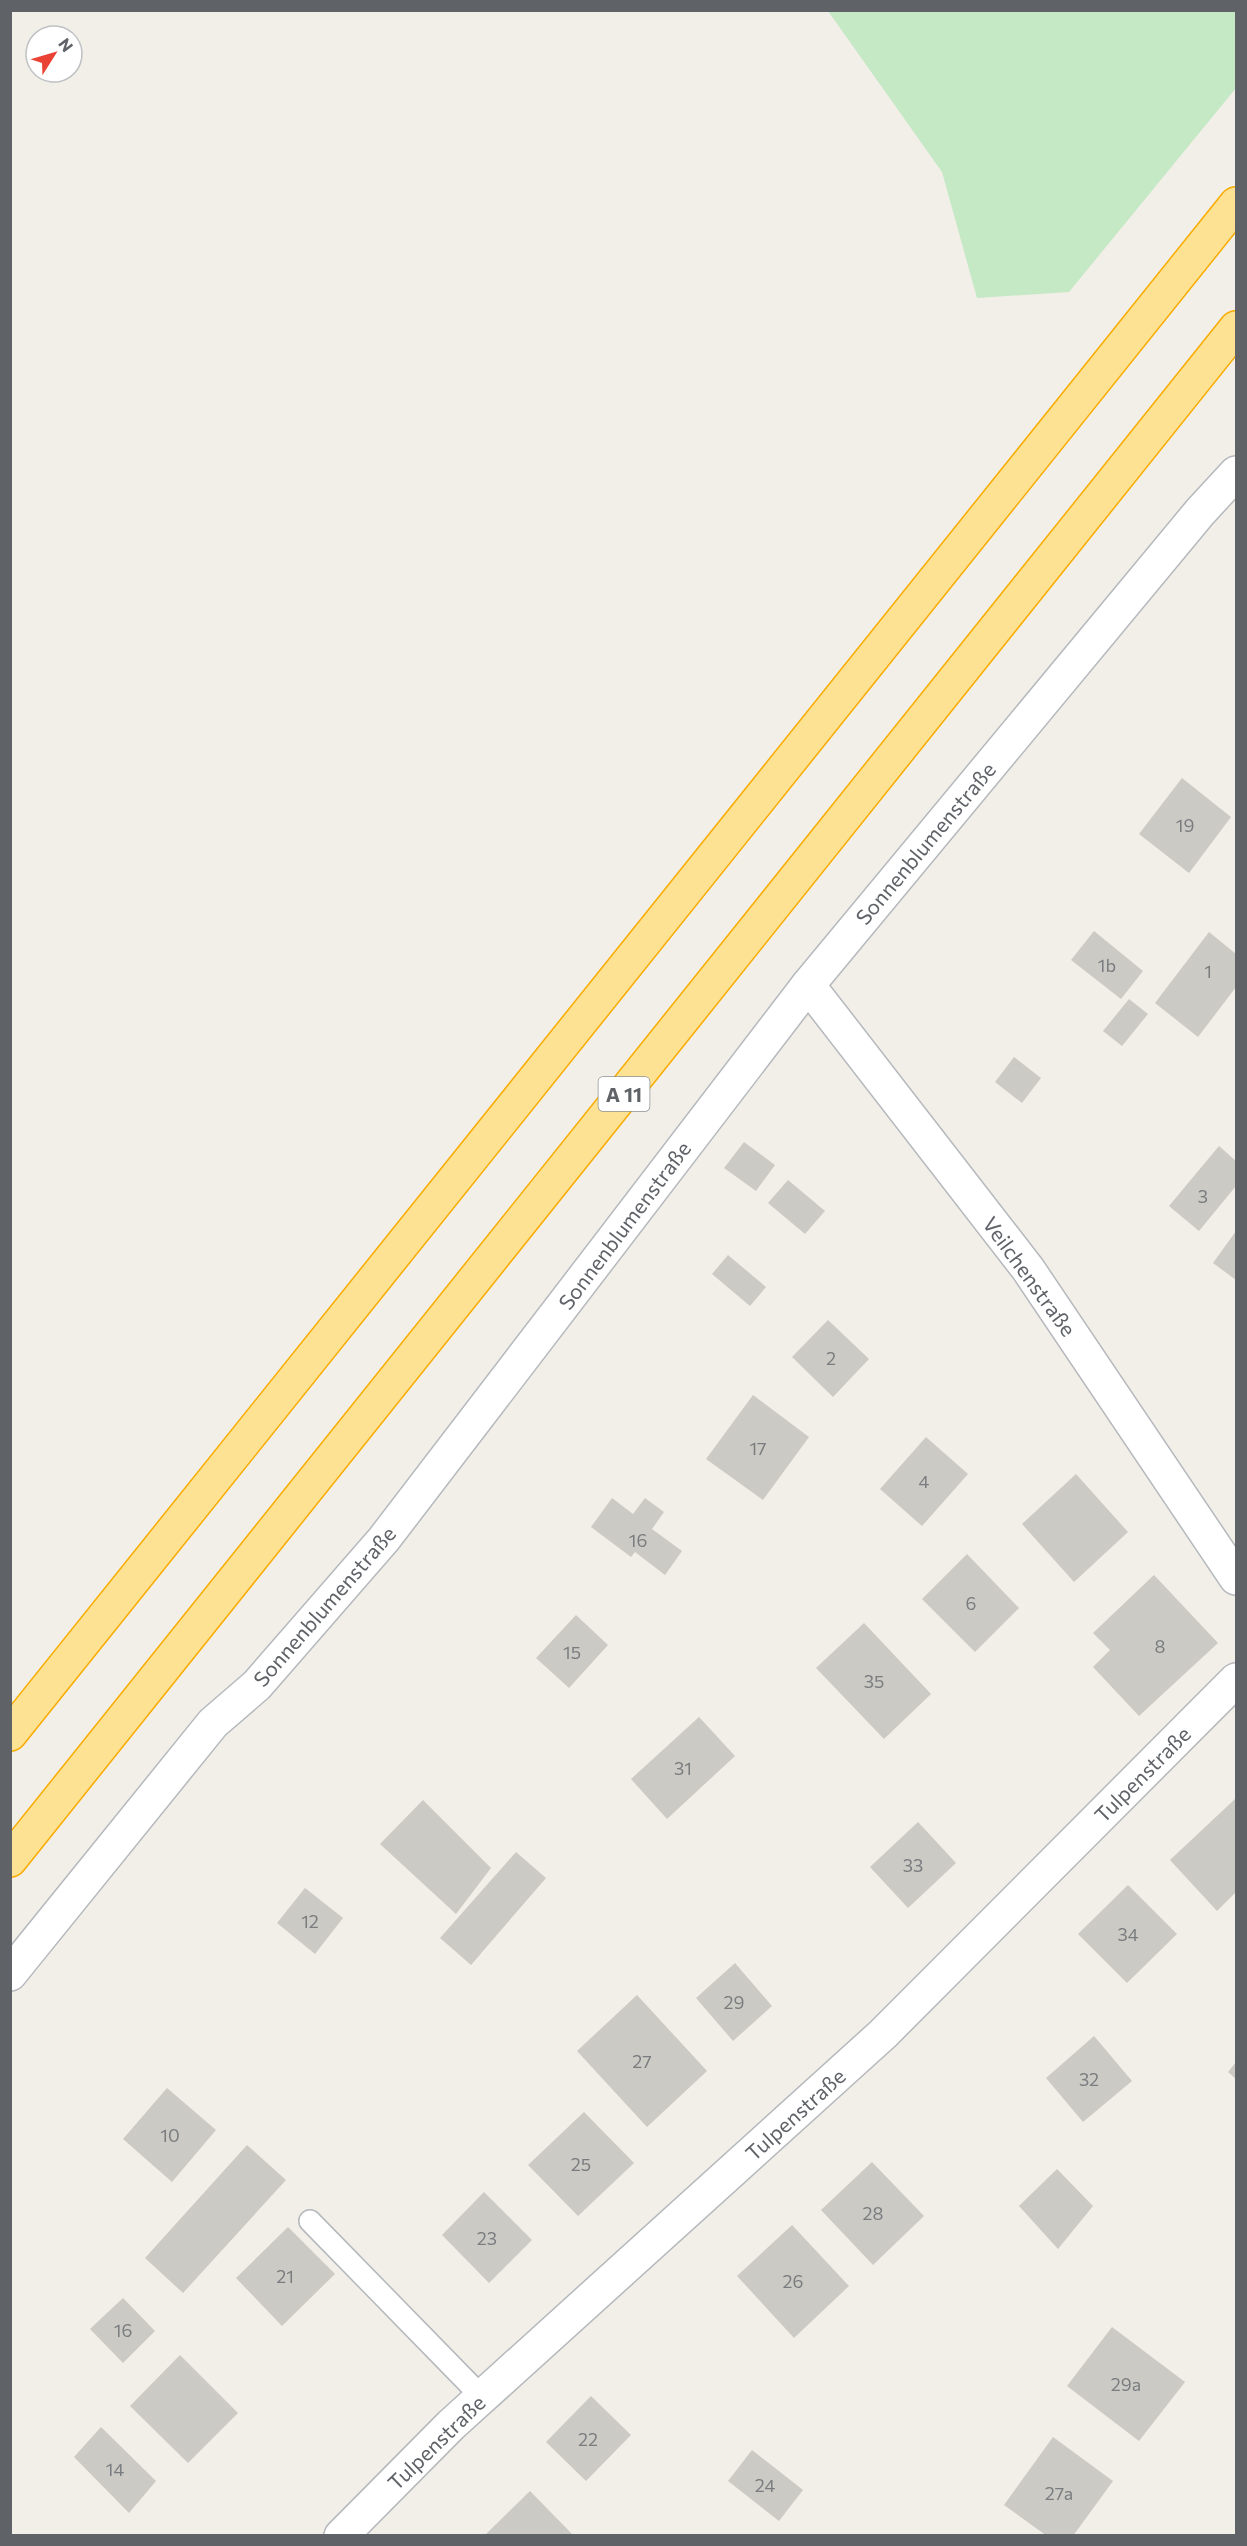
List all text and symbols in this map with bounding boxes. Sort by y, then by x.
north arrow [24,24,84,84]
text: N [55,34,78,55]
street label: Sonnenblumenstraße [850,757,1000,929]
house number: 19 [1176,814,1194,836]
house number: 1b [1098,954,1116,976]
house number: 1 [1204,960,1212,982]
road number: A 11 [598,1077,650,1111]
street label: Sonnenblumenstraße [553,1136,695,1314]
house number: 3 [1198,1185,1208,1207]
street label: Veilchenstraße [978,1211,1082,1341]
house number: 2 [826,1347,836,1369]
house number: 17 [749,1437,767,1459]
house number: 4 [919,1470,930,1492]
street label: Sonnenblumenstraße [248,1521,400,1691]
house number: 16 [629,1529,647,1551]
house number: 6 [966,1592,976,1614]
house number: 8 [1155,1635,1166,1657]
house number: 15 [563,1641,581,1663]
house number: 35 [864,1670,884,1692]
street label: Tulpenstraße [1089,1721,1195,1827]
house number: 31 [674,1757,692,1779]
house number: 33 [903,1854,923,1876]
house number: 12 [301,1910,319,1932]
house number: 34 [1117,1923,1139,1945]
house number: 29 [724,1991,744,2013]
house number: 27 [632,2050,652,2072]
street label: Tulpenstraße [740,2063,850,2165]
house number: 32 [1079,2068,1099,2090]
house number: 10 [160,2124,180,2146]
house number: 25 [571,2153,591,2175]
house number: 28 [863,2202,884,2224]
house number: 23 [477,2227,497,2249]
house number: 21 [276,2265,294,2287]
house number: 26 [783,2270,803,2292]
house number: 16 [114,2319,132,2341]
house number: 29a [1111,2373,1141,2395]
street label: Tulpenstraße [382,2389,490,2495]
house number: 22 [578,2428,598,2450]
house number: 14 [106,2458,124,2480]
house number: 24 [755,2474,775,2496]
house number: 27a [1045,2482,1073,2504]

